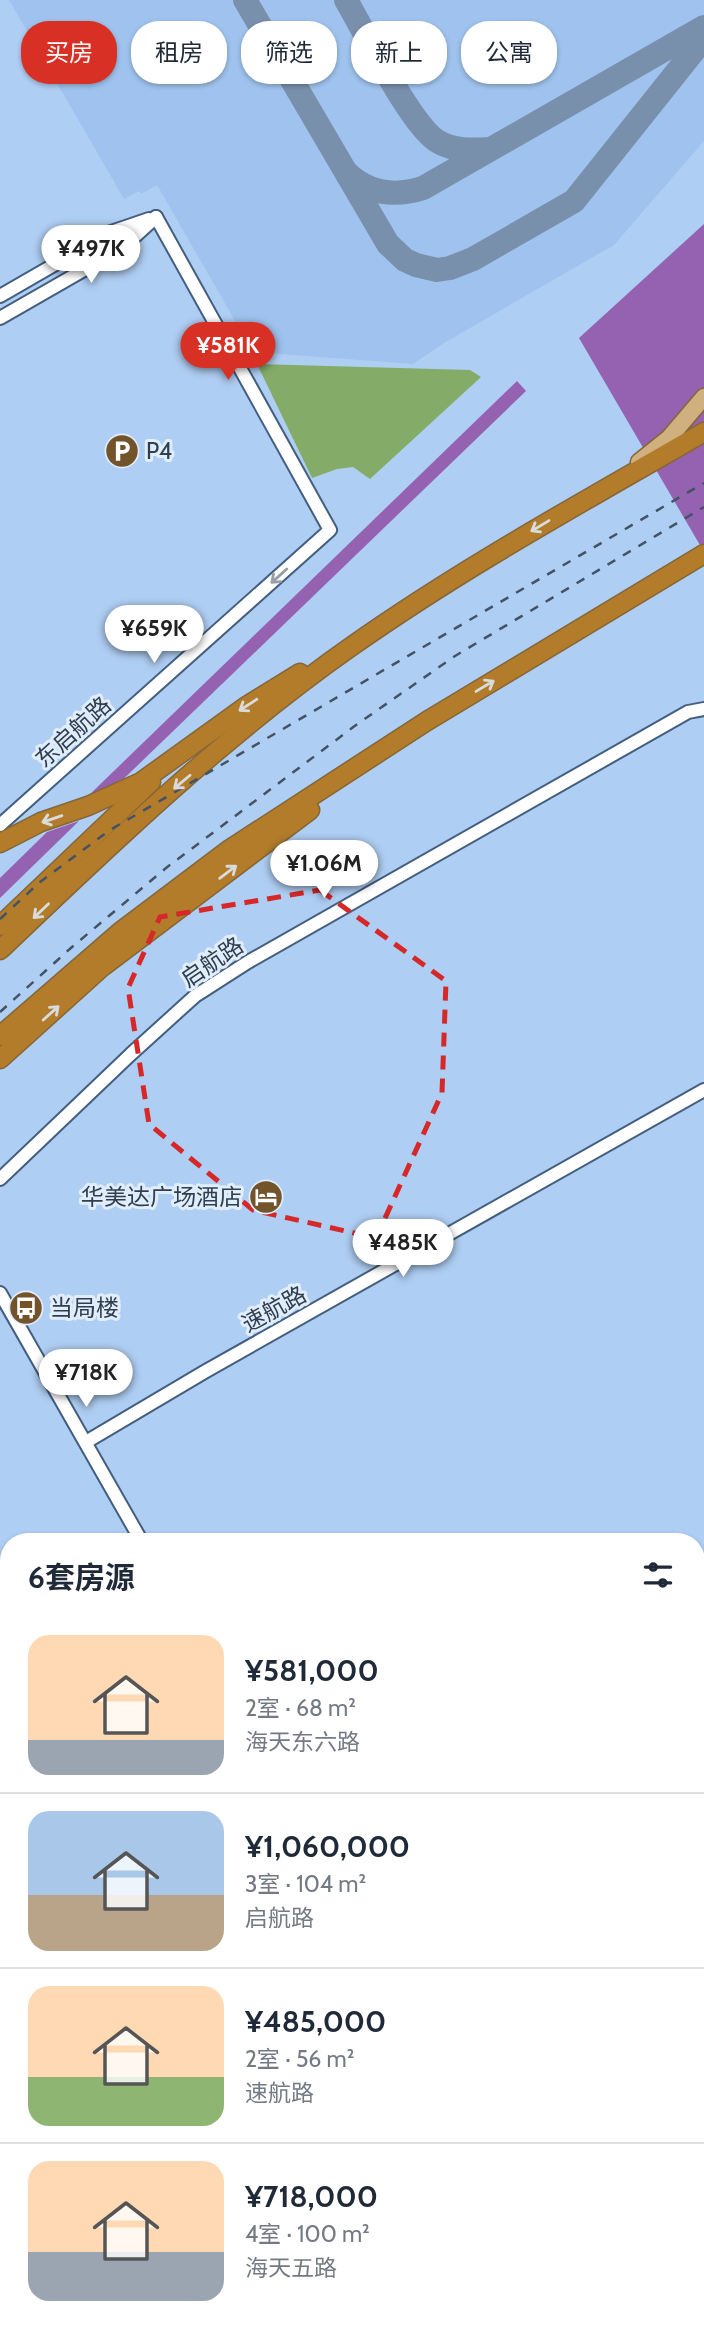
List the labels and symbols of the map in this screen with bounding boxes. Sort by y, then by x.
pin: ¥497K [42,226,140,285]
pin: ¥581K [179,322,277,382]
parking icon: P4 [103,432,141,470]
place label: P4 [146,437,172,465]
one-way arrow [530,520,550,534]
one-way arrow [271,567,288,584]
pin: ¥659K [105,606,203,665]
one-way arrow [475,678,495,692]
street label: 东启航路 [29,691,117,773]
one-way arrow [238,699,258,713]
one-way arrow [173,774,191,790]
one-way arrow [42,814,64,826]
pin: ¥1.06M [267,841,381,900]
one-way arrow [218,864,237,879]
one-way arrow [33,902,50,919]
street label: 启航路 [176,931,248,993]
one-way arrow [42,1005,59,1022]
hotel icon: 华美达广场酒店 [247,1178,285,1216]
place label: 华美达广场酒店 [81,1183,242,1211]
pin: ¥485K [354,1220,452,1279]
street label: 速航路 [237,1280,311,1338]
bus stop icon: 当局楼 [7,1289,45,1327]
place label: 当局楼 [50,1294,119,1322]
pin: ¥718K [37,1350,135,1409]

